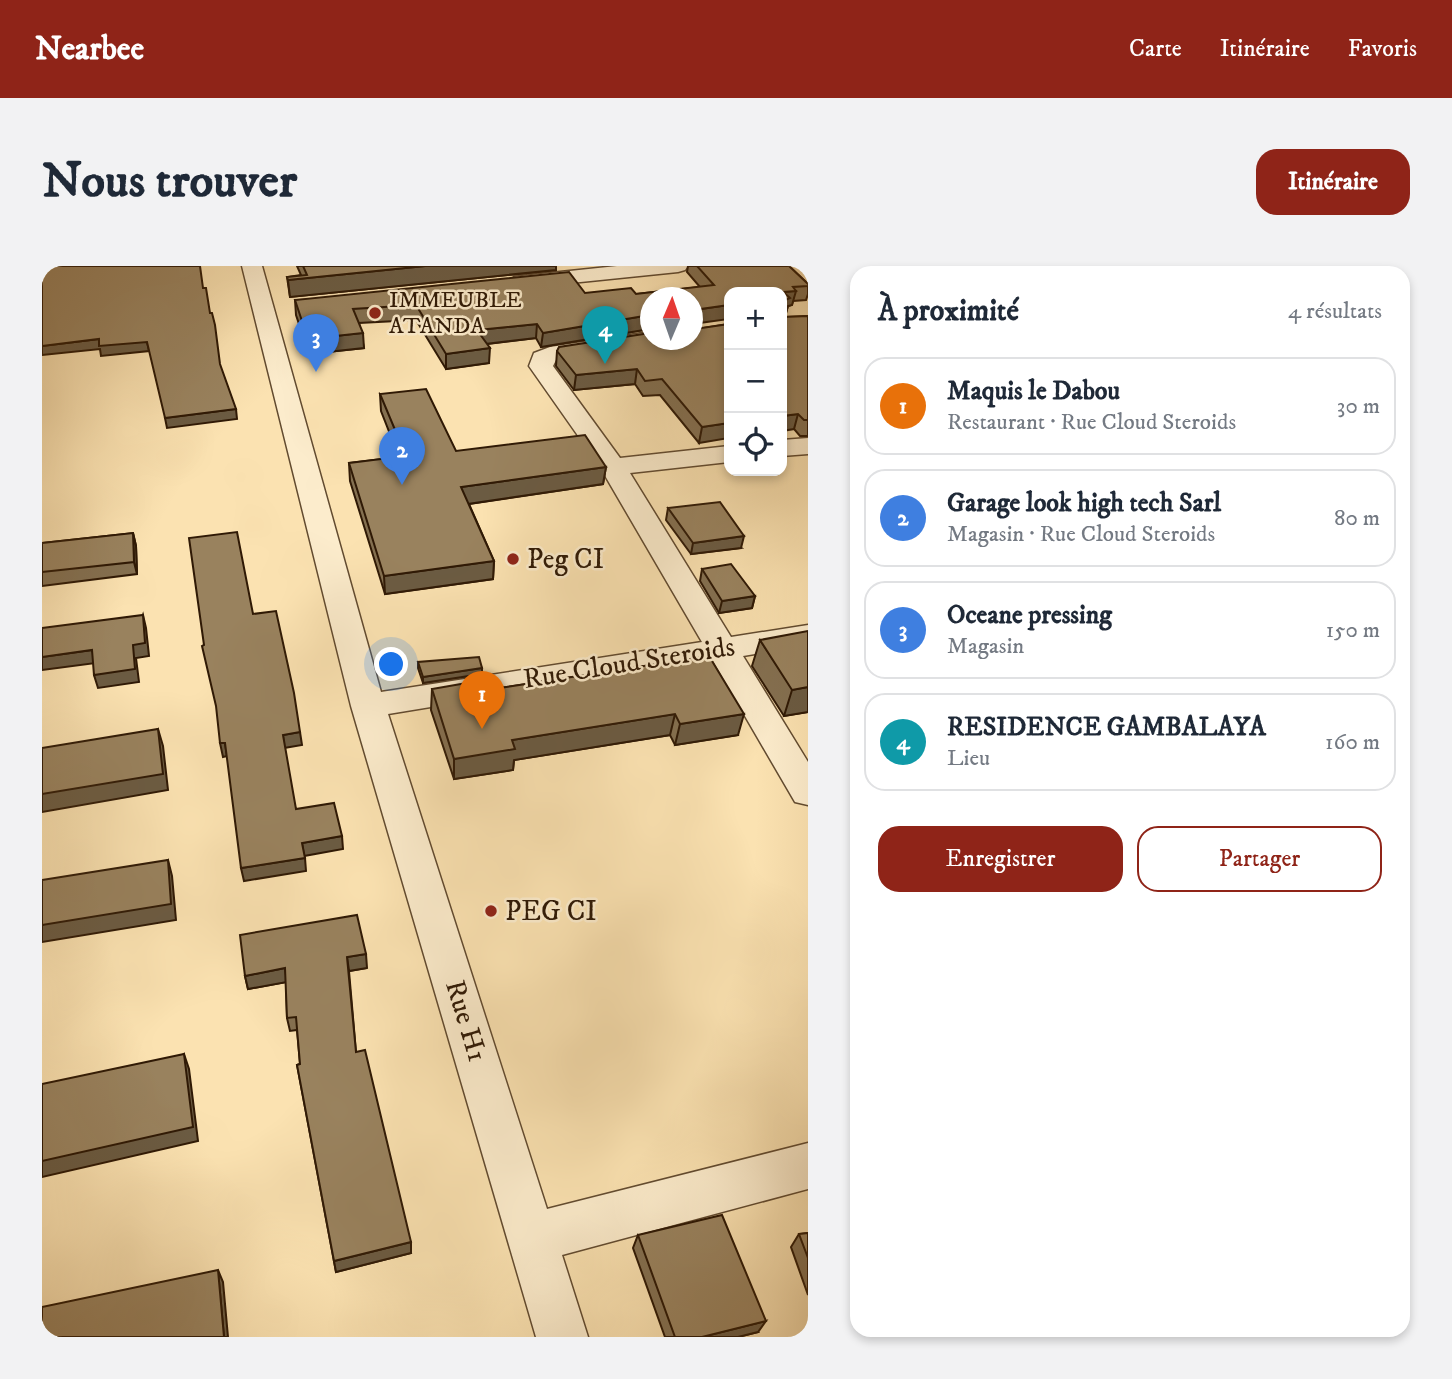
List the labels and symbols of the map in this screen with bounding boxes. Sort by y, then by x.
place label: IMMEUBLE ATANDA [389,286,522,341]
north arrow [640,287,703,350]
marker: IMMEUBLE ATANDA [367,305,383,321]
pin: 4 [582,306,628,364]
pin: 3 [293,314,339,372]
pin: 2 [379,427,425,485]
place label: Peg CI [527,542,604,577]
marker: Peg CI [505,551,521,567]
street label: Rue Cloud Steroids [521,629,737,697]
your location [374,647,408,681]
pin: 1 [459,671,505,729]
place label: PEG CI [505,894,597,929]
marker: PEG CI [483,903,499,919]
street label: Rue H1 [437,976,495,1066]

